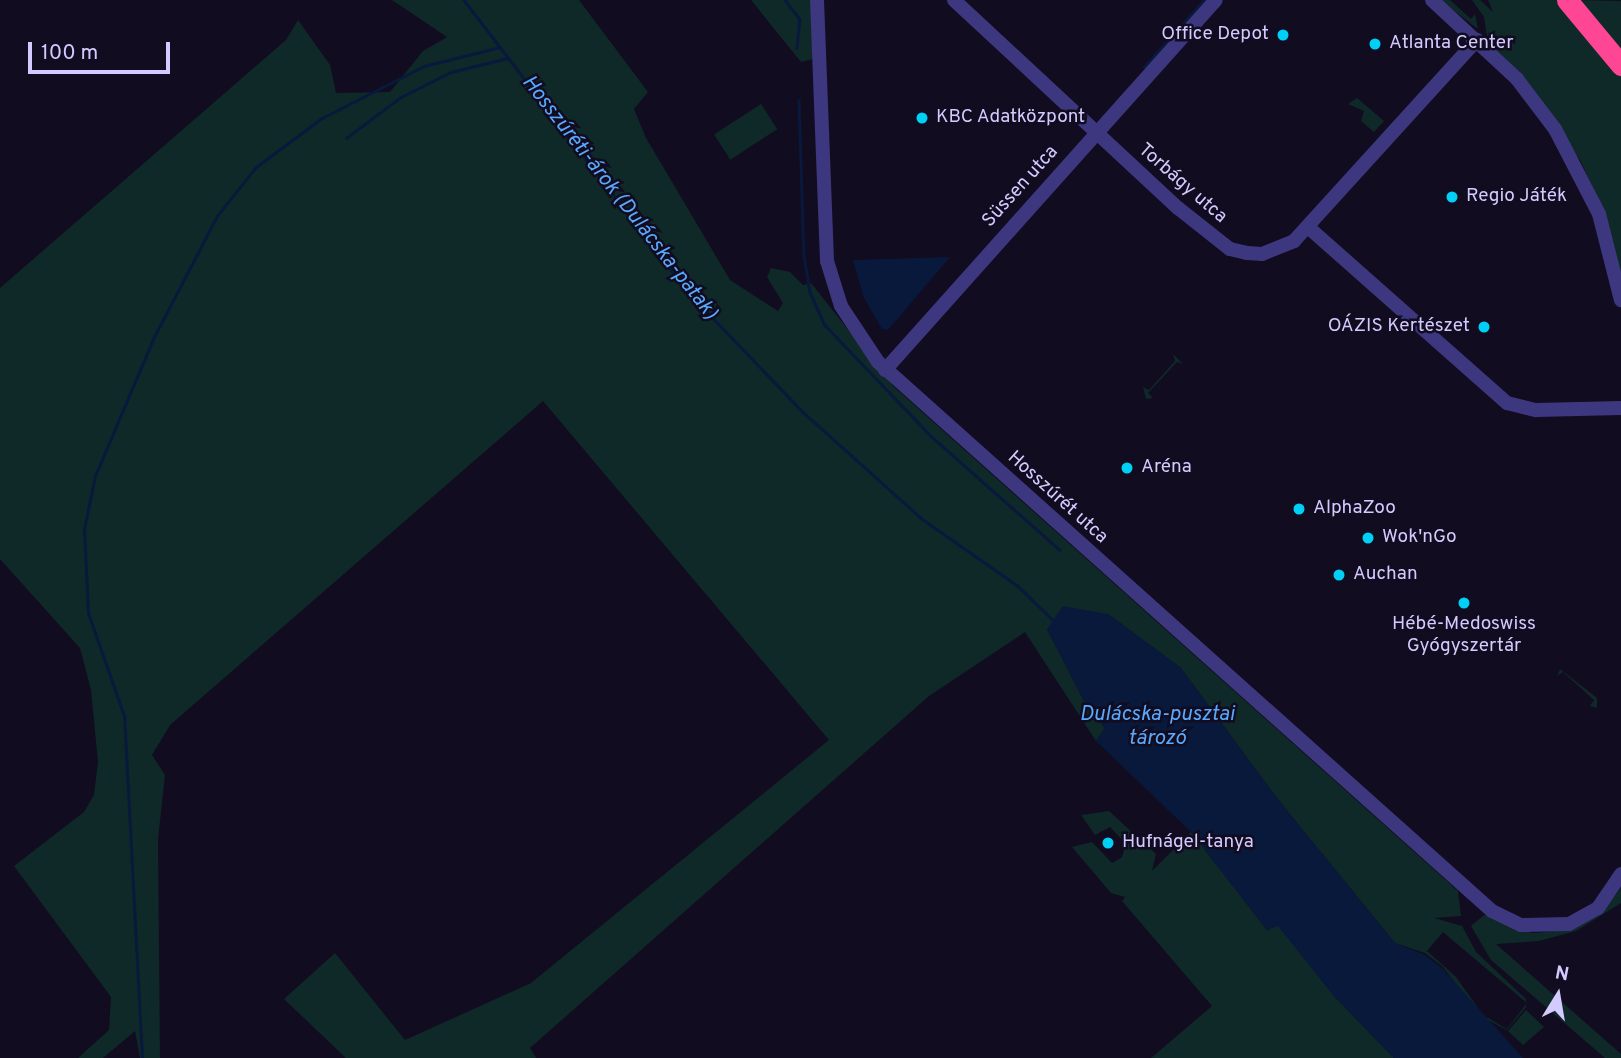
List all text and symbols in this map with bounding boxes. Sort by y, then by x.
place label: Office Depot [1161,24,1269,46]
marker: Office Depot [1275,27,1291,43]
scale bar [32,28,173,72]
place label: Atlanta Center [1389,33,1514,55]
marker: Atlanta Center [1367,36,1383,52]
text: 100 m [41,40,98,67]
water label: Hosszúréti-árok (Dulácska-patak) [516,71,722,325]
place label: KBC Adatközpont [936,107,1086,129]
marker: KBC Adatközpont [914,110,930,126]
street label: Torbágy utca [1133,139,1231,229]
street label: Süssen utca [978,141,1064,233]
place label: Regio Játék [1466,186,1567,208]
marker: Regio Játék [1444,189,1460,205]
place label: OÁZIS Kertészet [1328,316,1470,338]
marker: OÁZIS Kertészet [1476,319,1492,335]
street label: Hosszúrét utca [1002,447,1112,549]
place label: Aréna [1141,457,1192,479]
marker: Aréna [1119,460,1135,476]
place label: AlphaZoo [1313,498,1396,520]
marker: AlphaZoo [1291,501,1307,517]
place label: Wok'nGo [1382,527,1457,549]
marker: Wok'nGo [1360,530,1376,546]
place label: Auchan [1353,564,1418,586]
marker: Auchan [1331,567,1347,583]
marker: Hébé-Medoswiss Gyógyszertár [1456,595,1472,611]
place label: Hébé-Medoswiss Gyógyszertár [1392,614,1536,658]
water label: Dulácska-pusztai tározó [1079,702,1235,752]
place label: Hufnágel-tanya [1122,832,1254,854]
marker: Hufnágel-tanya [1100,835,1116,851]
north arrow [1523,960,1593,1030]
text: N [1553,961,1571,987]

